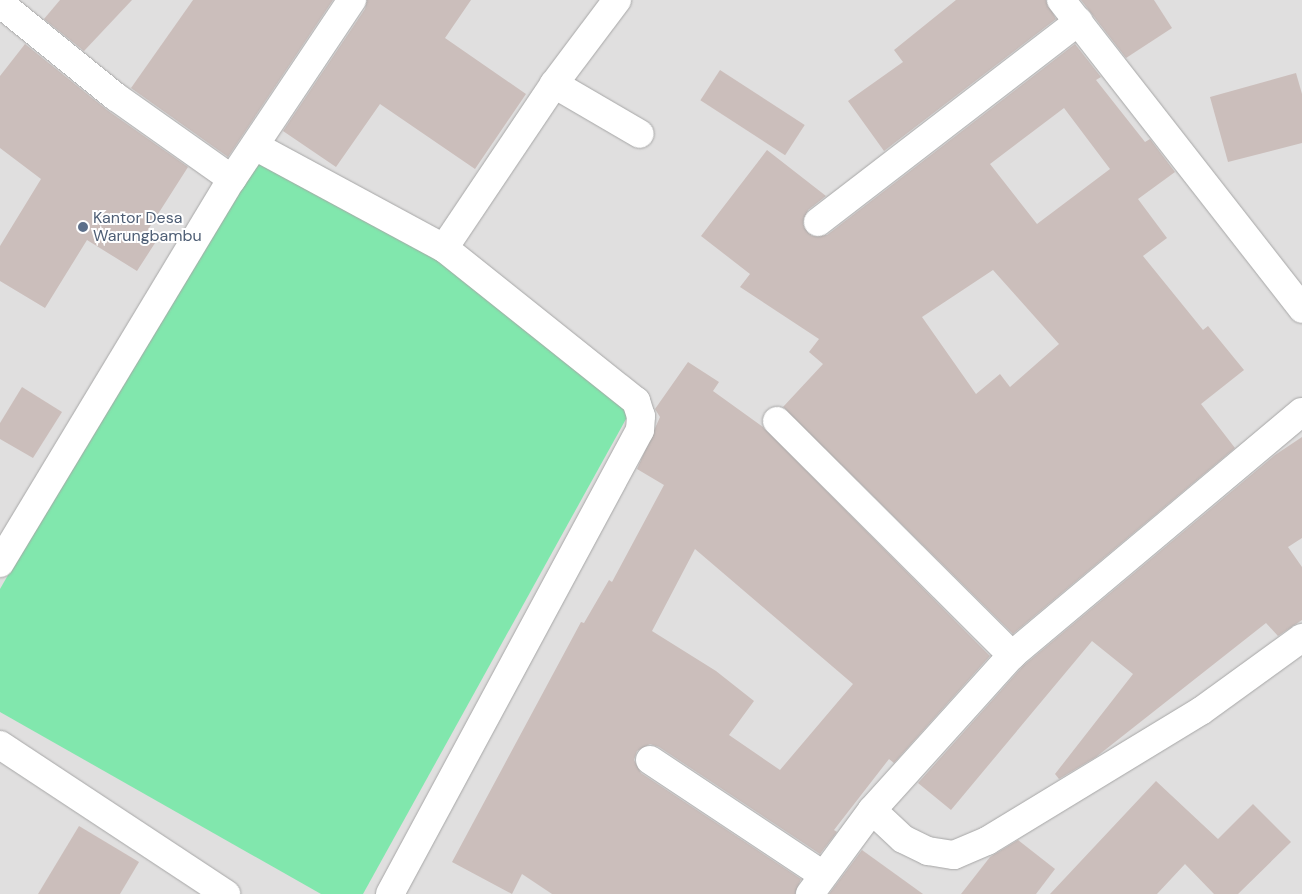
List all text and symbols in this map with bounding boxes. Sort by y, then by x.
place label: Kantor Desa Warungbambu [93,208,202,246]
marker: Kantor Desa Warungbambu [77,221,89,233]

